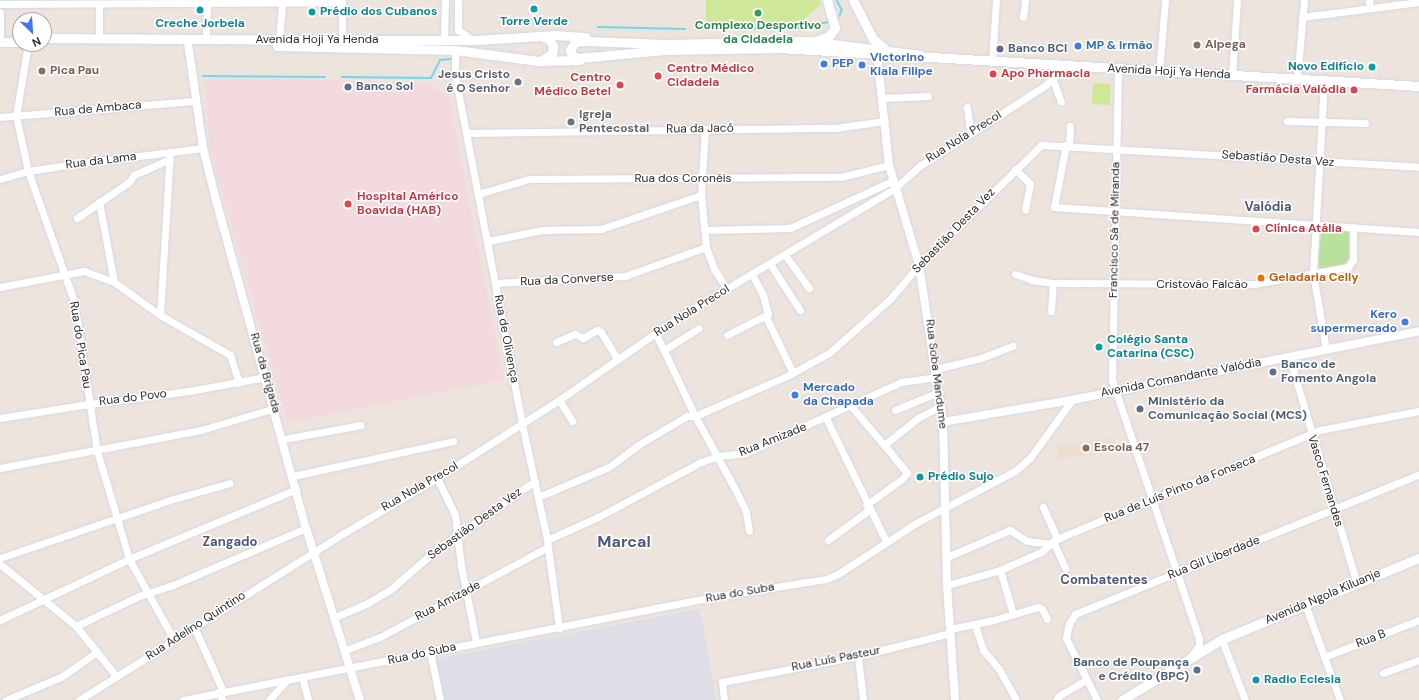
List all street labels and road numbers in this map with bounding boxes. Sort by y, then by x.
street label: Avenida Hoji Ya Henda [255,33,379,47]
street label: Avenida Hoji Ya Henda [1107,62,1231,82]
street label: Rua de Ambaca [54,98,142,120]
street label: Rua Nola Precol [924,108,1004,166]
street label: Rua da Jacó [666,121,734,137]
street label: Sebastião Desta Vez [1221,148,1335,170]
street label: Rua da Lama [65,150,137,172]
street label: Francisco Sá de Miranda [1107,162,1123,298]
street label: Rua dos Coronéis [634,172,732,186]
street label: Sebastião Desta Vez [910,185,998,277]
street label: Rua da Converse [520,270,614,290]
street label: Cristovão Falcão [1156,278,1248,292]
street label: Rua Nola Precol [652,282,732,340]
street label: Rua de Olivença [490,294,522,384]
street label: Rua do Pica Pau [66,300,94,390]
street label: Rua Soba Mandume [922,318,950,430]
street label: Rua da Brigada [247,331,283,415]
street label: Avenida Comandante Valódia [1100,355,1262,401]
street label: Rua do Povo [98,387,168,409]
street label: Rua Amizade [737,420,809,460]
street label: Vasco Fernandes [1304,433,1346,529]
street label: Rua de Luís Pinto da Fonseca [1102,452,1258,526]
street label: Rua Nola Precol [379,459,461,515]
street label: Sebastião Desta Vez [425,485,525,563]
street label: Rua Gil Liberdade [1166,533,1262,583]
street label: Avenida Ngola Kiluanje [1263,566,1383,628]
street label: Rua Amizade [413,578,483,624]
street label: Rua do Suba [705,580,775,606]
street label: Rua Adelino Quintino [143,588,249,664]
street label: Rua B [1354,627,1388,651]
street label: Rua do Suba [387,640,457,668]
street label: Rua Luís Pasteur [790,643,882,675]

